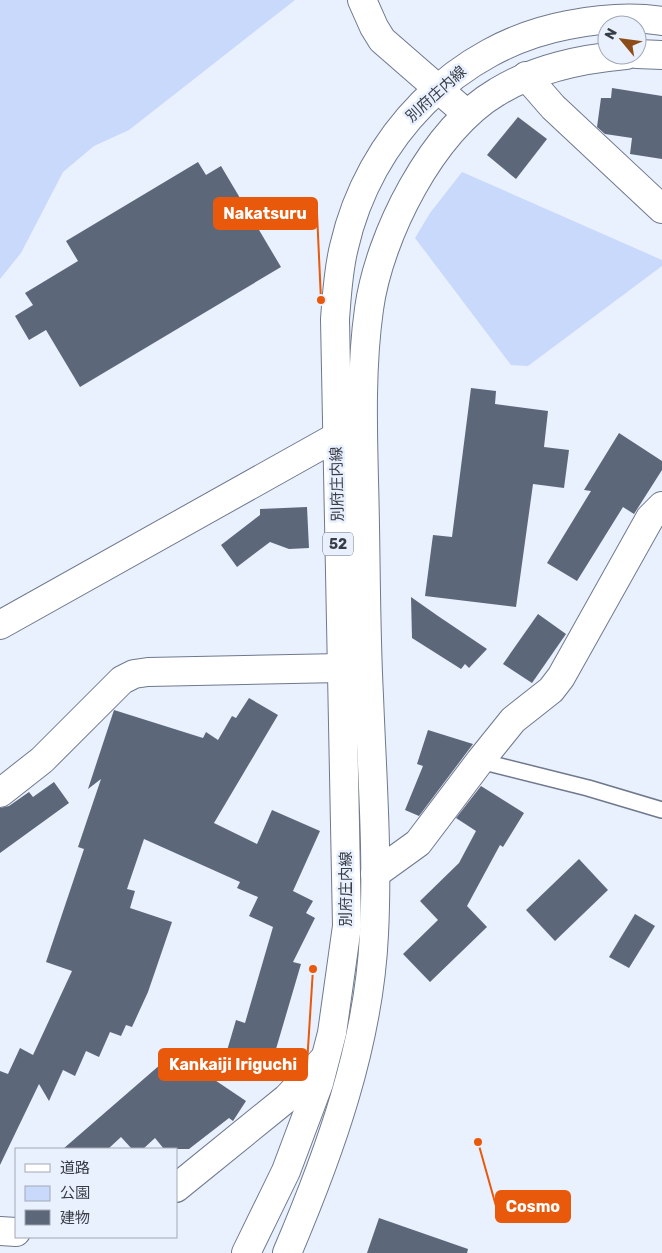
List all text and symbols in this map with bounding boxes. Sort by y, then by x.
north arrow [597,15,647,65]
text: N [601,25,621,42]
street label: 別府庄内線 [402,62,470,126]
callout: Nakatsuru [214,198,317,229]
text: Nakatsuru [223,204,307,223]
street label: 別府庄内線 [327,446,347,522]
road number: 52 [323,532,353,556]
street label: 別府庄内線 [337,851,355,927]
callout: Kankaiji Iriguchi [159,1049,307,1080]
text: Kankaiji Iriguchi [169,1055,297,1074]
legend [15,1148,178,1238]
text: 道路 [60,1159,90,1177]
text: 公園 [60,1184,90,1202]
callout: Cosmo [496,1191,570,1222]
text: Cosmo [506,1197,560,1216]
text: 建物 [60,1209,90,1227]

